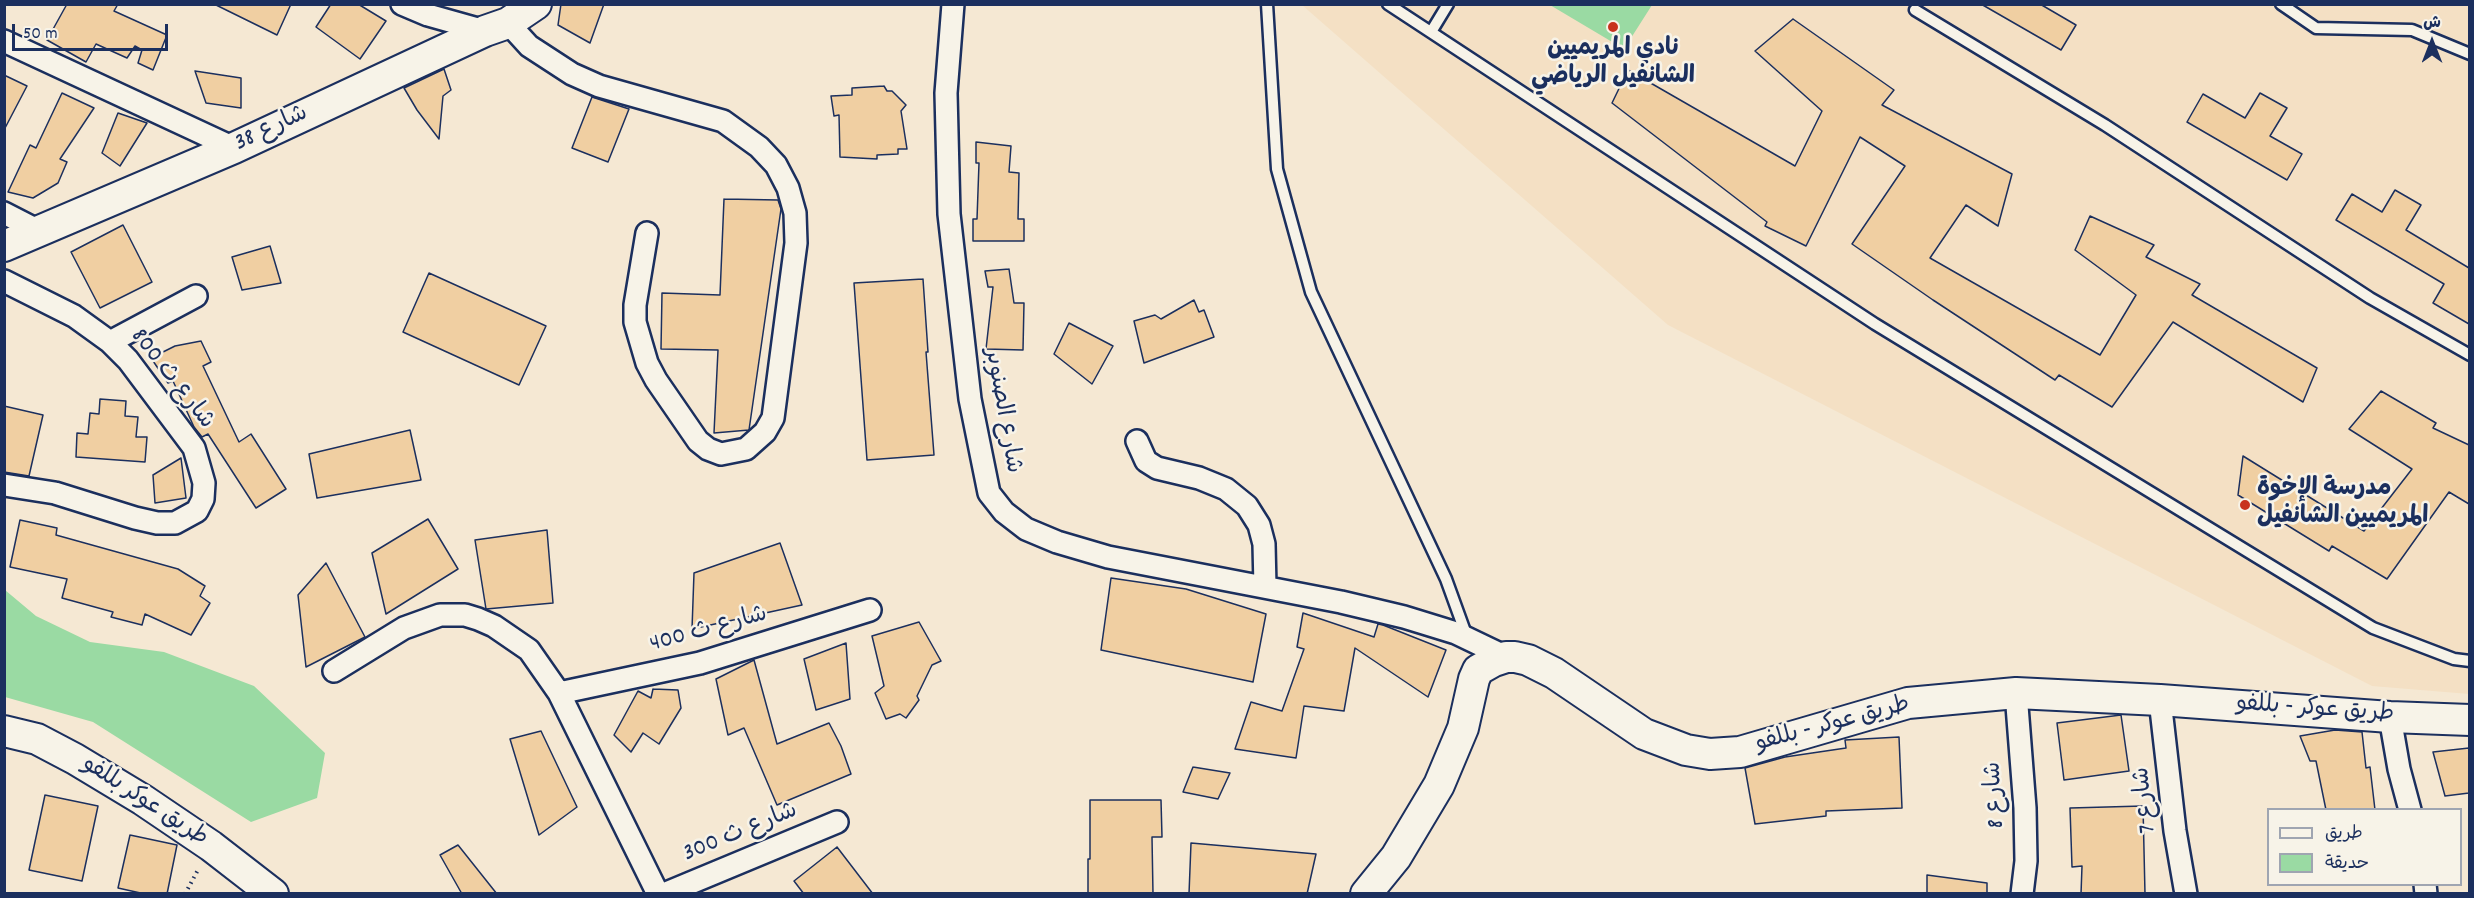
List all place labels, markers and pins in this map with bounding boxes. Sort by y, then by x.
marker: نادي المريميين الشانفيل الرياضي [1606,20,1620,34]
place label: نادي المريميين الشانفيل الرياضي [1531,37,1695,93]
place label: مدرسة الإخوة المريميين الشانفيل [2257,477,2428,533]
marker: مدرسة الإخوة المريميين الشانفيل [2238,498,2252,512]

